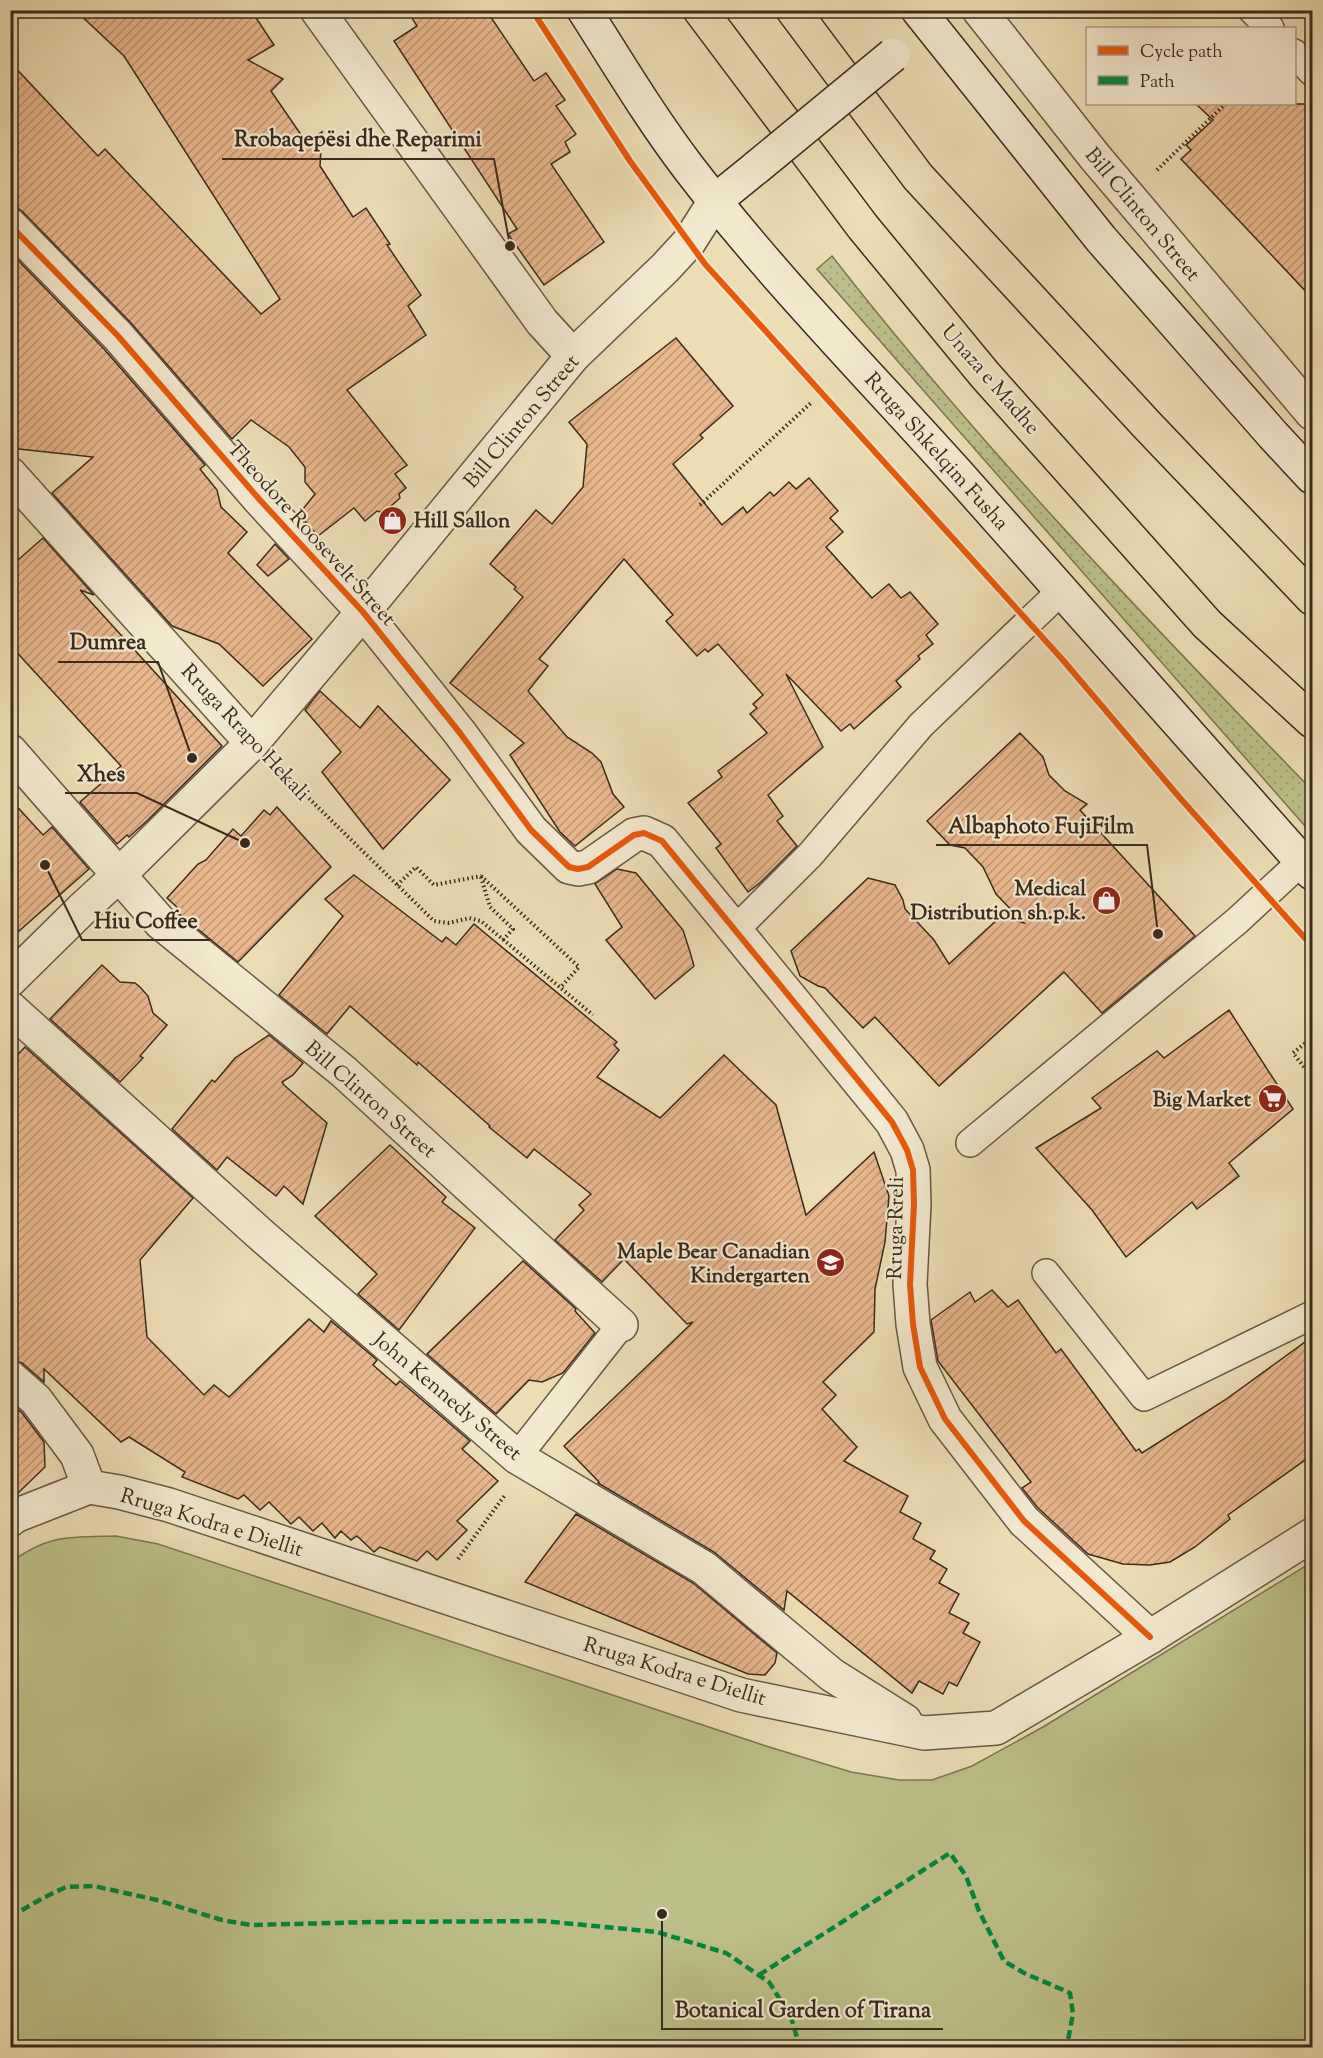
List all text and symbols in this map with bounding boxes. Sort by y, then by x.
legend [1086,27,1296,105]
text: Cycle path [1140,40,1223,66]
text: Path [1140,70,1175,96]
callout: Rrobaqepësi dhe Reparimi [222,119,494,159]
text: Rrobaqepësi dhe Reparimi [234,125,483,157]
street label: Bill Clinton Street [1077,142,1206,289]
street label: Unaza e Madhe [933,318,1046,442]
street label: Bill Clinton Street [458,349,587,496]
street label: Rruga Shkelqim Fusha [856,367,1015,538]
street label: Theodore Roosevelt Street [219,435,402,634]
shop icon: Hill Sallon [377,504,409,536]
place label: Hill Sallon [414,507,511,537]
callout: Dumrea [58,622,158,662]
text: Dumrea [70,628,147,660]
street label: Rruga Rrapo Hekali [173,658,316,809]
callout: Xhes [65,753,137,793]
text: Xhes [77,760,125,792]
callout: Albaphoto FujiFilm [936,805,1147,845]
text: Albaphoto FujiFilm [948,812,1135,844]
place label: Medical Distribution sh.p.k. [911,875,1086,929]
shop icon: Medical Distribution sh.p.k. [1091,884,1123,916]
callout: Hiu Coffee [82,900,210,940]
text: Hiu Coffee [94,907,198,939]
street label: Bill Clinton Street [297,1035,442,1166]
supermarket icon: Big Market [1256,1083,1288,1115]
place label: Big Market [1153,1086,1252,1116]
street label: Rruga Rreli [881,1176,913,1280]
place label: Maple Bear Canadian Kindergarten [617,1238,811,1292]
school or university icon: Maple Bear Canadian Kindergarten [815,1247,847,1279]
street label: John Kennedy Street [365,1326,528,1469]
street label: Rruga Kodra e Diellit [116,1482,306,1566]
street label: Rruga Kodra e Diellit [579,1631,769,1715]
callout: Botanical Garden of Tirana [662,1989,943,2029]
text: Botanical Garden of Tirana [675,1996,932,2028]

